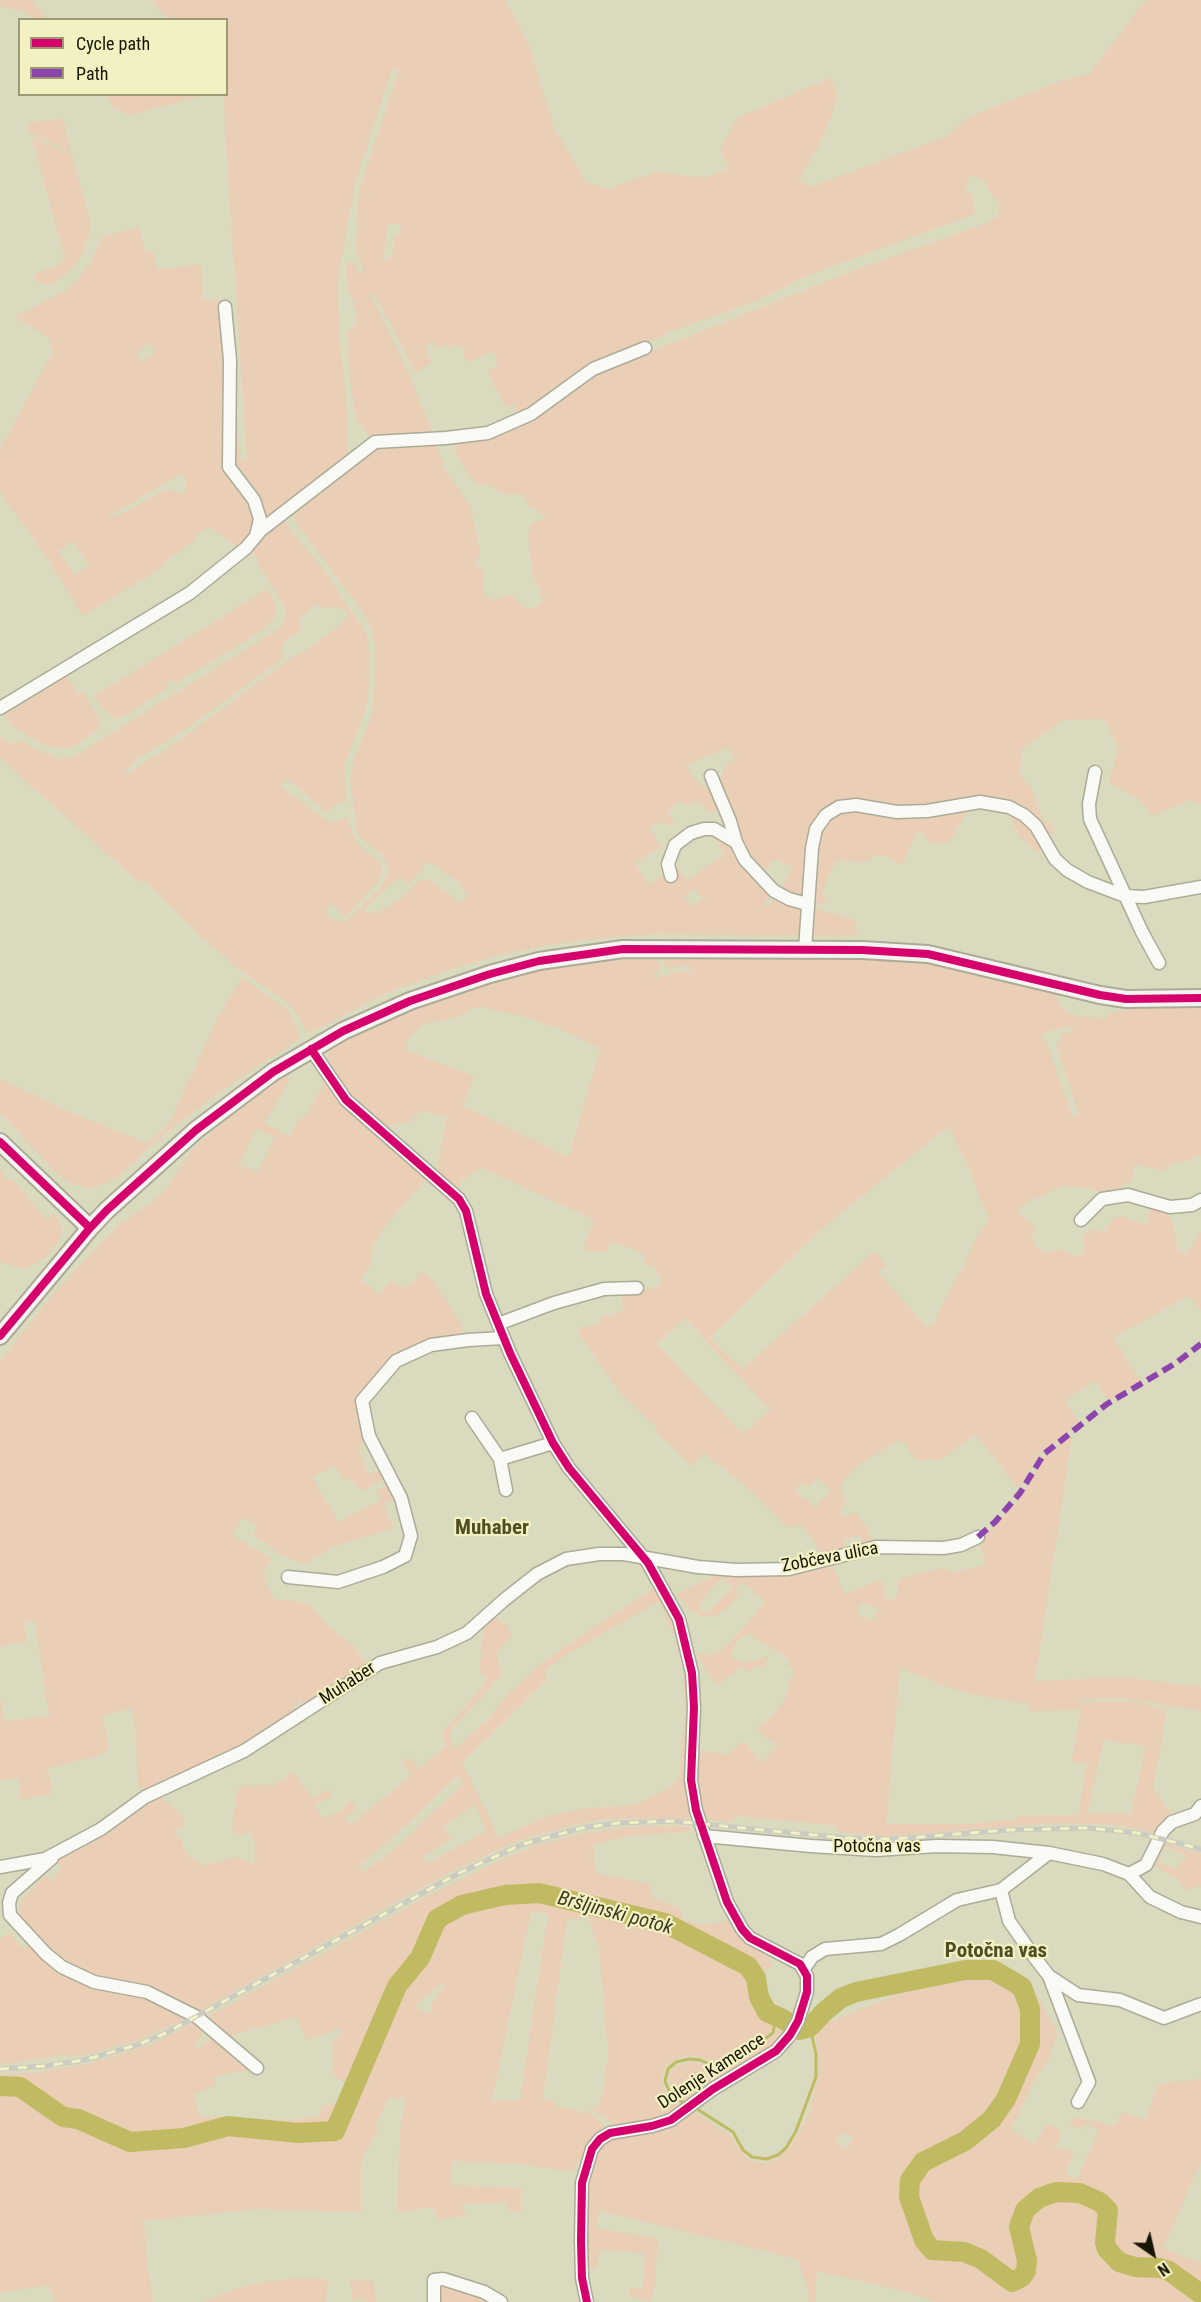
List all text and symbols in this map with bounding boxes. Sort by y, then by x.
legend [18,18,228,96]
text: Cycle path [76,33,150,54]
text: Path [76,63,109,84]
district label: Muhaber [455,1516,529,1542]
street label: Zobčeva ulica [780,1538,880,1578]
street label: Muhaber [316,1658,380,1710]
street label: Potočna vas [833,1836,921,1858]
water label: Bršljinski potok [555,1887,675,1941]
district label: Potočna vas [945,1939,1047,1965]
street label: Dolenje Kamence [654,2029,770,2115]
north arrow [1123,2224,1183,2284]
text: N [1154,2259,1173,2280]

